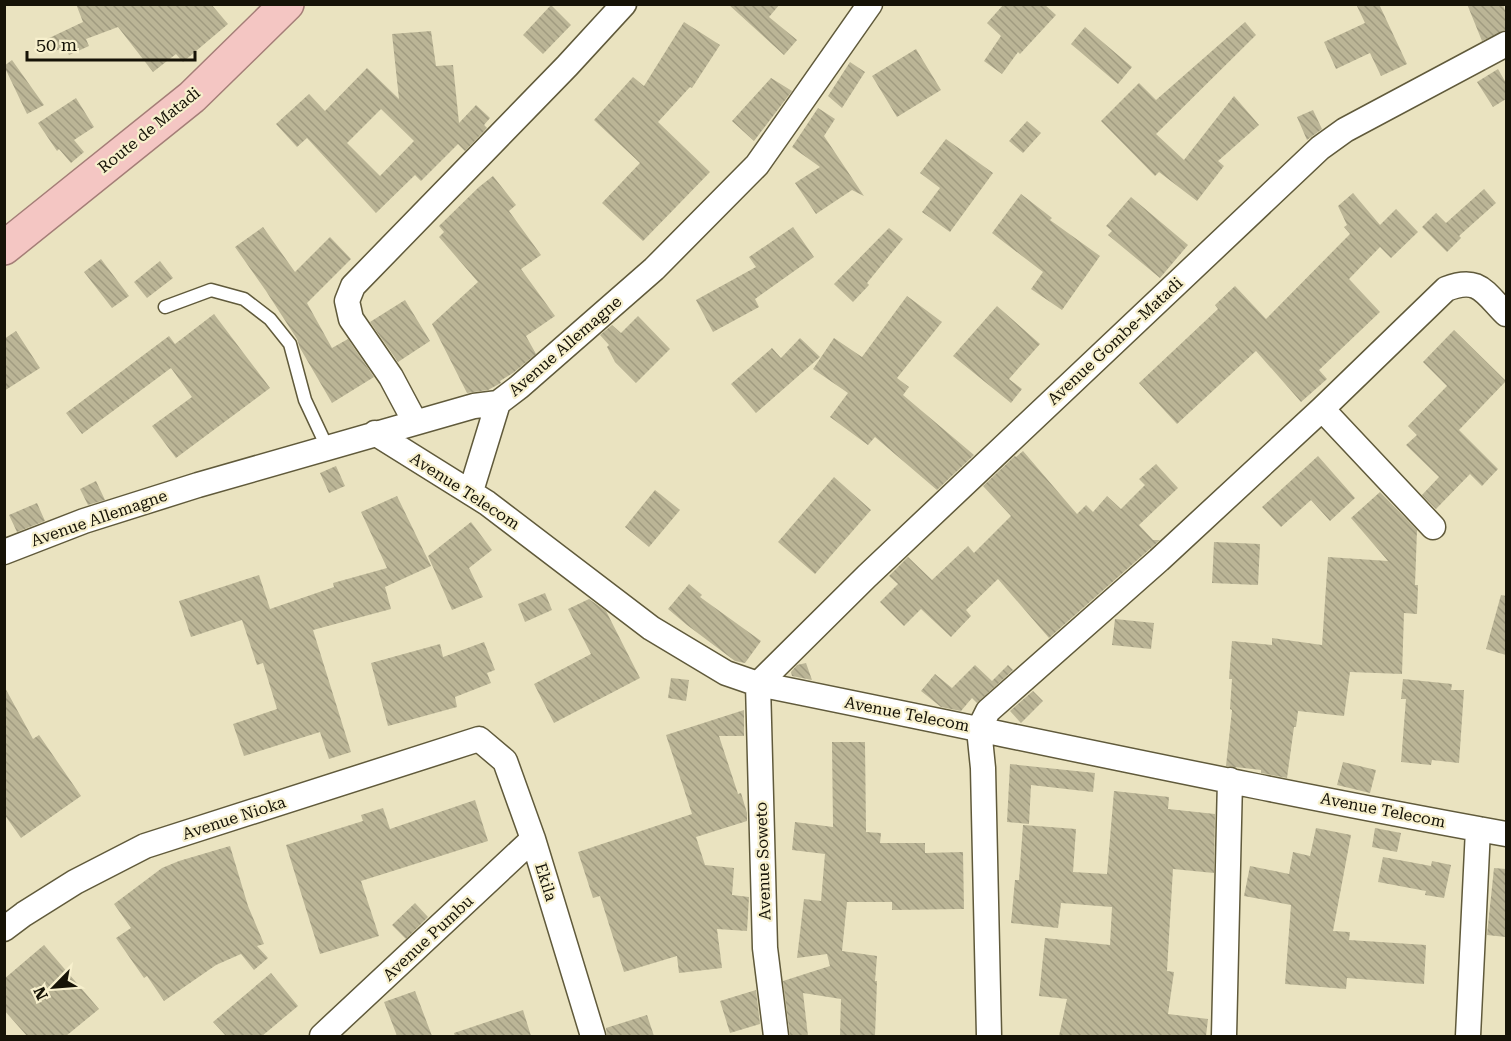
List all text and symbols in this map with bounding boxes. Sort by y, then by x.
scale bar [27,24,195,62]
text: 50 m [36,34,77,55]
street label: Route de Matadi [94,83,204,177]
street label: Avenue Gombe-Matadi [1043,273,1187,409]
street label: Avenue Allemagne [505,292,625,400]
street label: Avenue Telecom [407,448,524,534]
street label: Avenue Allemagne [28,486,170,550]
street label: Avenue Telecom [843,693,971,736]
street label: Avenue Telecom [1319,789,1447,832]
street label: Avenue Nioka [180,792,288,844]
street label: Avenue Soweto [751,801,775,921]
street label: Ekila [531,861,561,904]
street label: Avenue Pumbu [379,891,477,985]
north arrow [24,957,84,1017]
text: N [30,984,52,1003]

